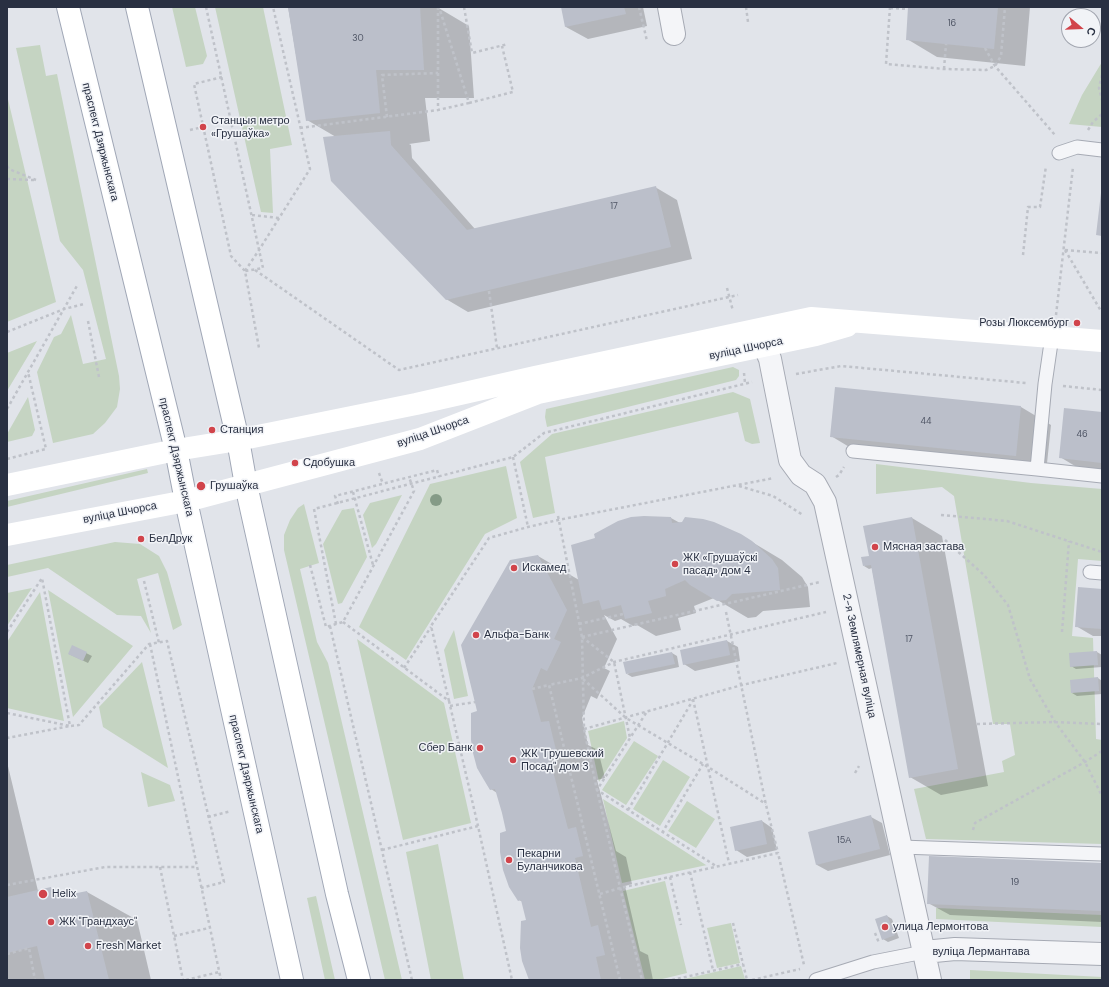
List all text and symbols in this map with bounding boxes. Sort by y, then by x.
north arrow [1061,8,1101,48]
house number: 16 [948,19,956,29]
text: С [1083,26,1099,38]
house number: 30 [352,34,364,44]
street label: праспект Дзяржынскага [79,81,121,203]
place label: Станцыя метро «Грушаўка» [211,114,290,140]
marker: Станцыя метро «Грушаўка» [198,122,208,132]
house number: 17 [610,202,618,212]
place label: Розы Люксембург [979,316,1069,330]
marker: Розы Люксембург [1072,318,1082,328]
street label: вуліца Шчорса [708,335,784,363]
street label: праспект Дзяржынскага [156,396,196,518]
street label: вуліца Шчорса [396,414,470,450]
house number: 44 [921,417,931,427]
place label: Станция [220,423,263,437]
marker: Станция [207,425,217,435]
house number: 46 [1076,430,1088,440]
place label: Сдобушка [303,456,355,470]
marker: Сдобушка [290,458,300,468]
place label: Грушаўка [210,479,258,493]
marker: Грушаўка [195,480,207,492]
street label: вуліца Шчорса [82,499,158,527]
place label: БелДрук [149,532,192,546]
marker: БелДрук [136,534,146,544]
place label: Мясная застава [883,540,964,554]
marker: Мясная застава [870,542,880,552]
place label: ЖК «Грушаўскі пасад» дом 4 [683,551,757,577]
marker: ЖК «Грушаўскі пасад» дом 4 [670,559,680,569]
place label: Искамед [522,561,566,575]
marker: Искамед [509,563,519,573]
street label: 2-я Землямерная вуліца [839,593,879,719]
place label: Альфа-Банк [484,628,549,642]
marker: Альфа-Банк [471,630,481,640]
house number: 17 [905,635,913,645]
street label: праспект Дзяржынскага [226,713,266,835]
place label: Сбер Банк [418,741,472,755]
marker: Сбер Банк [475,743,485,753]
place label: ЖК "Грушевский Посад" дом 3 [521,747,604,773]
marker: ЖК "Грушевский Посад" дом 3 [508,755,518,765]
house number: 15А [837,836,851,846]
place label: Пекарни Буланчикова [517,847,583,873]
marker: Пекарни Буланчикова [504,855,514,865]
house number: 19 [1011,878,1019,888]
place label: Helix [52,887,76,901]
marker: Helix [37,888,49,900]
place label: ЖК "Грандхаус" [59,915,137,929]
marker: ЖК "Грандхаус" [46,917,56,927]
place label: улица Лермонтова [893,920,988,934]
marker: улица Лермонтова [880,922,890,932]
place label: Fresh Market [96,939,162,953]
marker: Fresh Market [83,941,93,951]
street label: вуліца Лермантава [932,945,1030,959]

